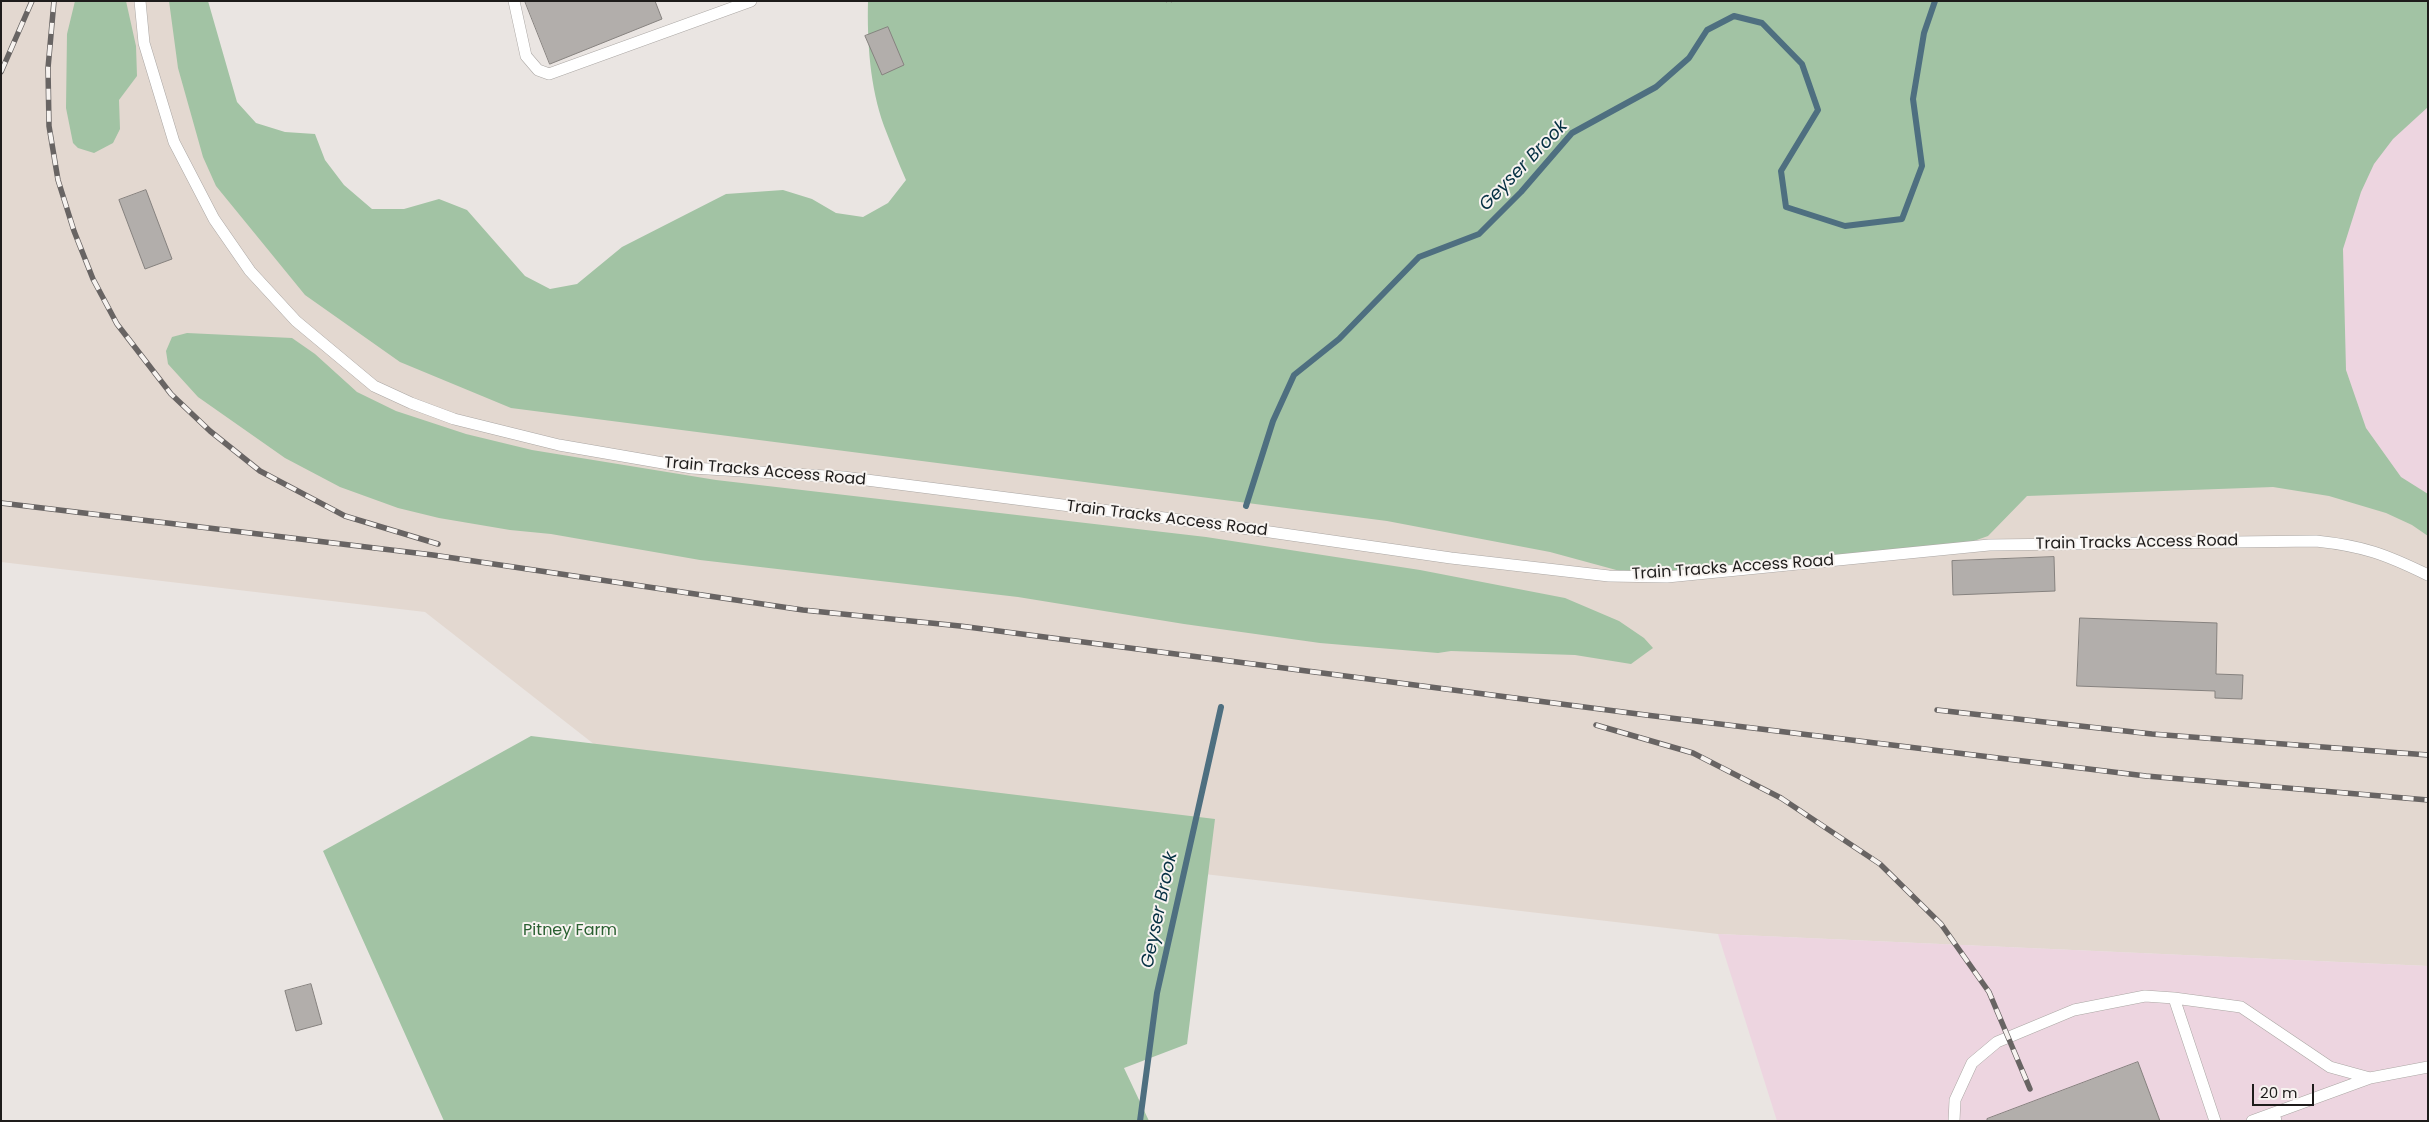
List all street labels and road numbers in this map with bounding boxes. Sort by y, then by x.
street label: Train Tracks Access Road [663,454,867,490]
street label: Train Tracks Access Road [1065,497,1269,541]
street label: Train Tracks Access Road [2036,532,2238,554]
street label: Train Tracks Access Road [1631,551,1835,585]

